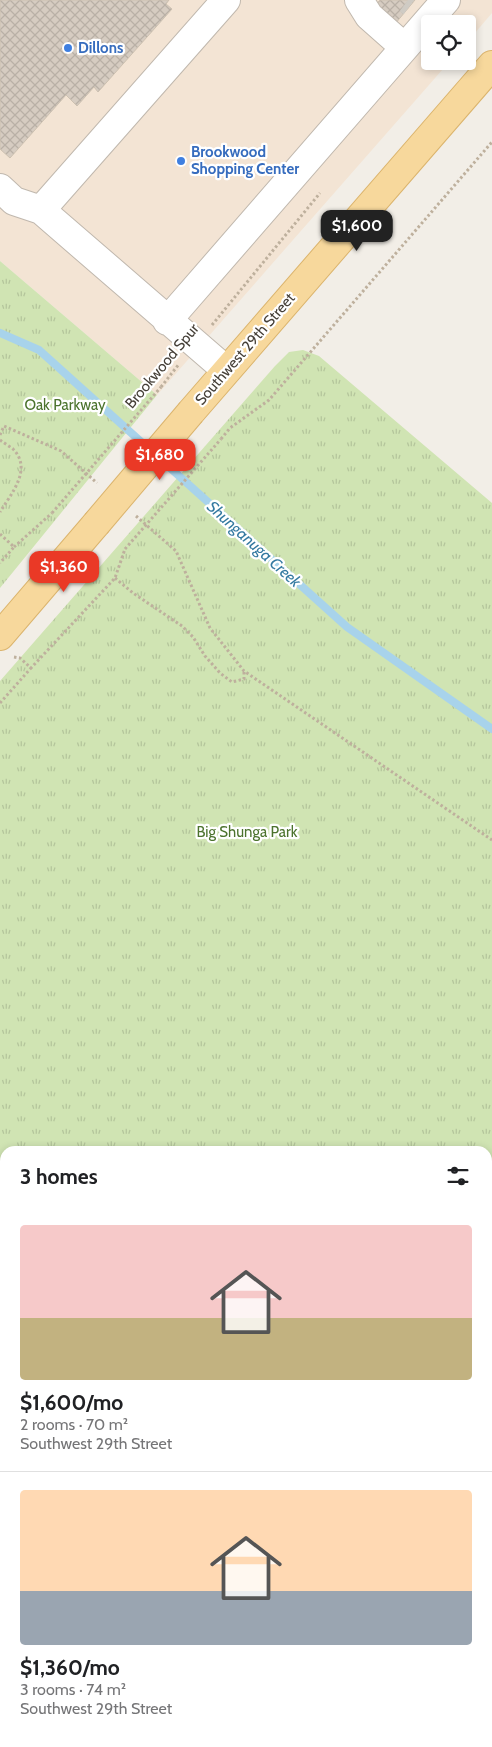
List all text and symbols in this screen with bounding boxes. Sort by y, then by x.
map controls [421,15,476,70]
button: locate [421,15,476,70]
place label: Dillons [78,39,123,57]
marker: Dillons [62,42,74,54]
place label: Brookwood Shopping Center [191,143,299,178]
marker: Brookwood Shopping Center [175,155,187,167]
pin: $1,600 [316,210,398,252]
text: $1,600 [332,216,382,235]
street label: Southwest 29th Street [191,289,299,409]
street label: Brookwood Spur [121,320,203,412]
park label: Oak Parkway [24,396,106,414]
pin: $1,680 [119,438,201,481]
text: $1,680 [136,445,184,464]
water label: Shunganuga Creek [203,497,306,592]
pin: $1,360 [23,550,105,593]
text: $1,360 [40,557,88,576]
park label: Big Shunga Park [196,823,298,841]
icon: filters [444,1162,472,1190]
text: 3 homes [20,1164,98,1189]
icon: home [201,1257,291,1347]
text: $1,600/mo [20,1390,123,1415]
text: 2 rooms · 70 m² [20,1415,128,1434]
text: Southwest 29th Street [20,1434,172,1453]
icon: home [201,1523,291,1613]
text: $1,360/mo [20,1655,120,1680]
text: 3 rooms · 74 m² [20,1680,126,1699]
text: Southwest 29th Street [20,1699,172,1718]

